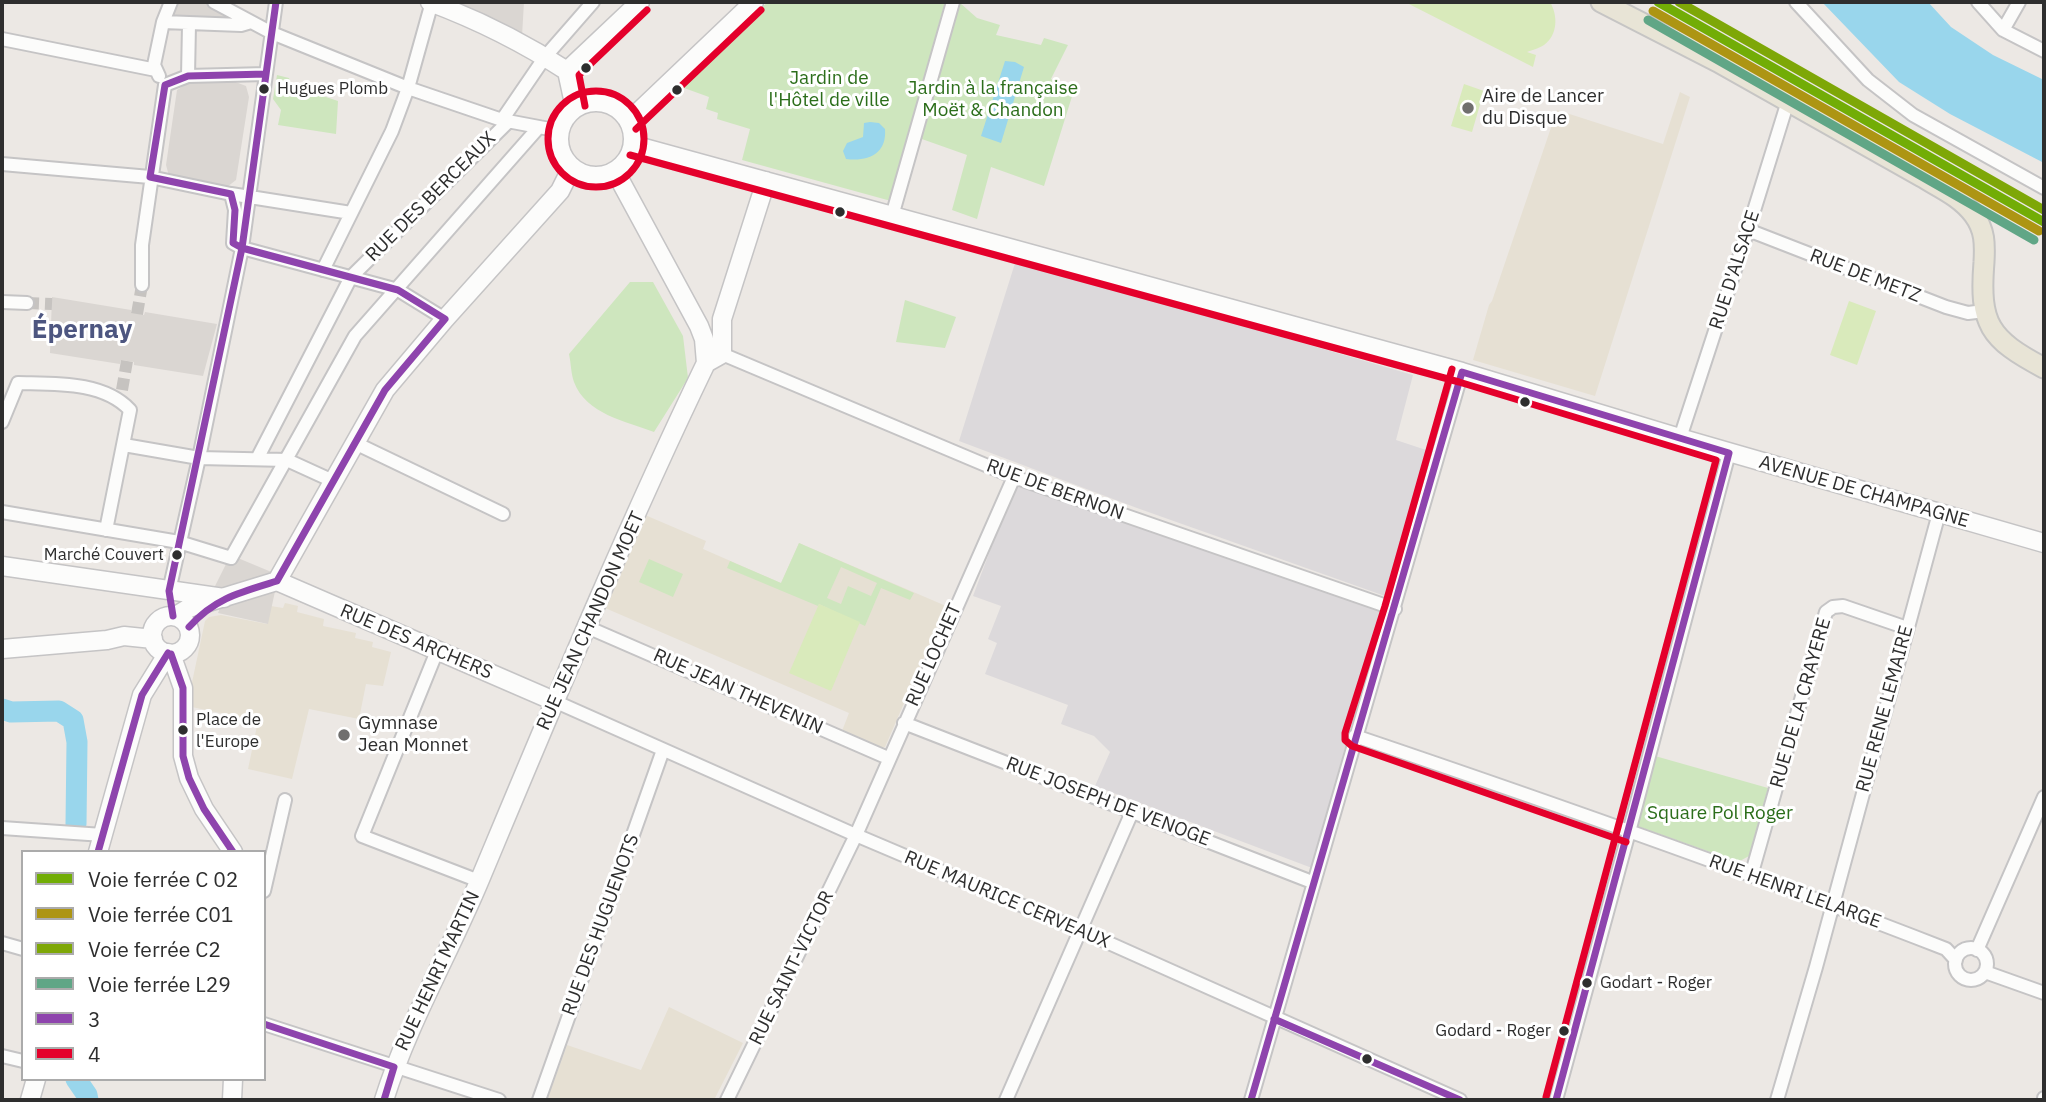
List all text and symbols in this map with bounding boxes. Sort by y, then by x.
unlabelled marker [579,61,593,75]
park label: Jardin de l'Hôtel de ville [768,68,890,112]
park label: Jardin à la française Moët & Chandon [908,78,1078,122]
place label: Hugues Plomb [277,79,388,99]
marker: Hugues Plomb [257,82,271,96]
unlabelled marker [670,83,684,97]
place label: Aire de Lancer du Disque [1482,86,1604,130]
marker: Aire de Lancer du Disque [1460,100,1476,116]
street label: RUE DES BERCEAUX [361,127,501,267]
unlabelled marker [833,205,847,219]
street label: RUE D'ALSACE [1705,207,1765,333]
street label: RUE DE METZ [1806,244,1924,308]
district label: Épernay [32,314,132,346]
unlabelled marker [1518,395,1532,409]
street label: AVENUE DE CHAMPAGNE [1756,451,1972,533]
street label: RUE DE BERNON [983,455,1127,525]
street label: RUE JEAN CHANDON MOET [532,508,650,734]
place label: Marché Couvert [44,545,164,565]
marker: Marché Couvert [170,548,184,562]
street label: RUE DES ARCHERS [336,600,496,684]
street label: RUE LOCHET [901,600,967,710]
street label: RUE DE LA CRAYERE [1766,615,1836,791]
street label: RUE RENE LEMAIRE [1852,623,1918,795]
street label: RUE JEAN THEVENIN [650,644,826,740]
place label: Place de l'Europe [196,710,261,750]
place label: Gymnase Jean Monnet [358,713,468,757]
marker: Place de l'Europe [176,723,190,737]
marker: Gymnase Jean Monnet [336,727,352,743]
street label: RUE JOSEPH DE VENOGE [1003,752,1213,852]
park label: Square Pol Roger [1647,803,1793,825]
street label: RUE DES HUGUENOTS [558,831,644,1019]
street label: RUE MAURICE CERVEAUX [901,846,1113,954]
legend [21,850,266,1081]
street label: RUE HENRI LELARGE [1706,850,1884,934]
text: Voie ferrée C 02 [88,865,238,893]
street label: RUE HENRI MARTIN [391,887,485,1055]
street label: RUE SAINT-VICTOR [745,887,839,1049]
text: Voie ferrée C01 [88,900,233,928]
text: Voie ferrée C2 [88,935,221,963]
text: Voie ferrée L29 [88,970,231,998]
place label: Godart - Roger [1600,973,1712,993]
marker: Godart - Roger [1580,976,1594,990]
text: 3 [88,1005,101,1033]
place label: Godard - Roger [1435,1021,1551,1041]
marker: Godard - Roger [1557,1024,1571,1038]
text: 4 [88,1040,101,1068]
unlabelled marker [1360,1052,1374,1066]

